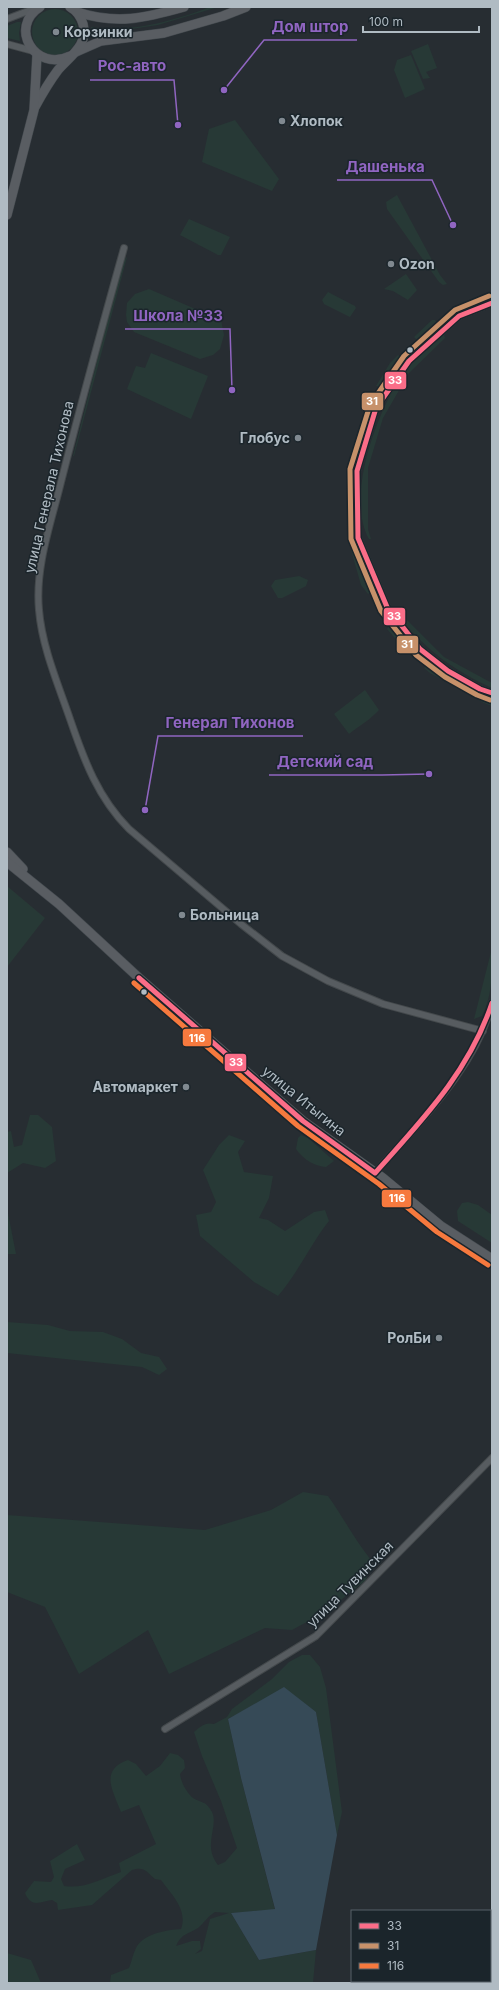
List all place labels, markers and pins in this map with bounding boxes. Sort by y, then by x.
callout: Дом штор [264,13,357,40]
place label: Корзинки [64,23,133,40]
marker: Корзинки [51,27,61,37]
callout: Рос-авто [90,53,174,80]
place label: Хлопок [290,112,344,129]
marker: Хлопок [277,116,287,126]
callout: Дашенька [337,153,432,180]
place label: Ozon [399,255,435,272]
marker: Ozon [386,259,396,269]
callout: Школа №33 [125,302,230,329]
unlabelled marker [405,345,415,355]
place label: Глобус [240,429,290,446]
marker: Глобус [293,433,303,443]
callout: Генерал Тихонов [158,709,303,736]
callout: Детский сад [269,748,382,775]
place label: Больница [190,906,259,923]
marker: Больница [177,910,187,920]
unlabelled marker [139,987,149,997]
place label: Автомаркет [92,1078,178,1095]
marker: Автомаркет [181,1082,191,1092]
place label: РолБи [387,1329,431,1346]
marker: РолБи [434,1333,444,1343]

